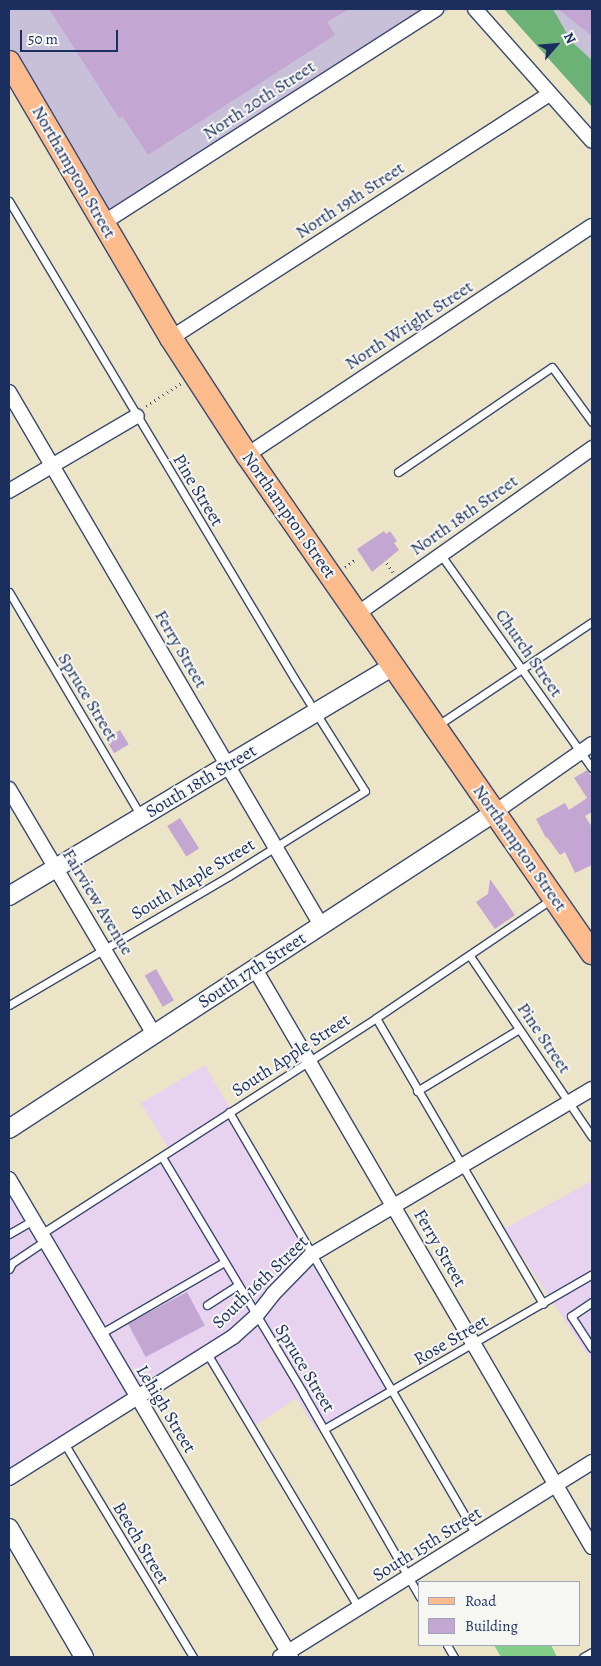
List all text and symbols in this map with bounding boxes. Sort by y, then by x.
scale bar [22,20,120,52]
north arrow [531,20,581,70]
text: 50 m [28,29,58,49]
text: N [559,29,581,47]
street label: North 20th Street [199,56,319,144]
street label: Northampton Street [27,102,121,242]
street label: North 19th Street [292,157,408,243]
street label: North Wright Street [341,276,477,374]
street label: Northampton Street [237,448,341,582]
street label: Pine Street [168,450,228,530]
street label: North 18th Street [406,470,522,560]
street label: Church Street [491,605,567,701]
street label: Ferry Street [150,606,212,692]
street label: Spruce Street [53,649,123,745]
street label: South 18th Street [142,739,260,823]
street label: Northampton Street [468,781,572,915]
street label: South Maple Street [127,834,259,924]
street label: Fairview Avenue [58,845,138,959]
street label: South 17th Street [194,927,310,1013]
street label: Pine Street [513,999,575,1077]
street label: South Apple Street [228,1009,354,1101]
street label: Ferry Street [409,1205,471,1291]
street label: South 16th Street [208,1231,312,1333]
street label: Rose Street [410,1310,492,1370]
street label: Spruce Street [270,1320,340,1416]
street label: Lehigh Street [131,1361,201,1457]
street label: Beech Street [108,1498,174,1588]
street label: South 15th Street [369,1502,485,1586]
legend [418,1581,581,1646]
text: Road [465,1591,496,1611]
text: Building [465,1616,518,1636]

